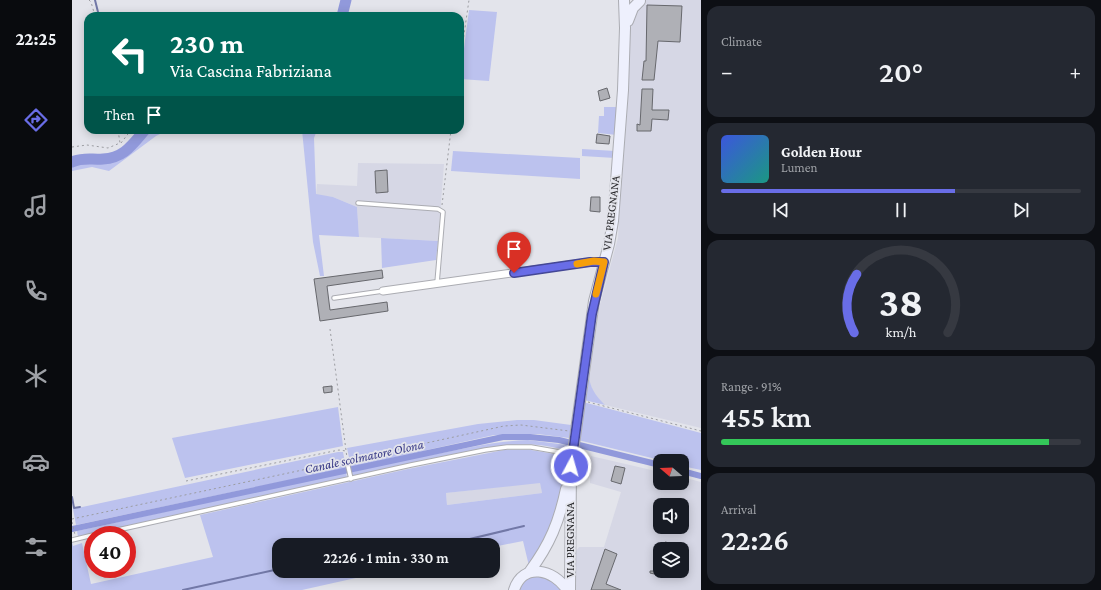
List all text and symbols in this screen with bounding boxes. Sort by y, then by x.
icon: left [104,28,156,80]
text: 230 m [170,28,244,59]
text: 22:25 [15,29,57,49]
text: Climate [721,34,762,49]
text: 20° [879,55,923,88]
text: − [721,59,733,84]
text: + [1069,59,1081,84]
text: Via Cascina Fabriziana [170,61,332,81]
icon: arrive [143,104,165,126]
icon: directions [22,106,50,134]
text: Then [104,107,135,123]
text: Golden Hour [781,144,862,160]
text: Lumen [781,160,817,175]
street label: VIA PREGNANA [599,174,623,251]
icon: music [22,192,50,220]
icon: previous [770,199,792,221]
icon: pause [890,199,912,221]
icon: next [1010,199,1032,221]
pin [497,232,531,273]
icon: arrive [503,238,525,260]
icon: phone [22,277,50,305]
text: 38 [879,279,923,325]
text: km/h [886,324,917,340]
icon: climate [22,362,50,390]
text: Range · 91% [721,379,782,394]
text: 455 km [721,400,811,433]
water label: Canale scolmatore Olona [303,437,425,476]
position arrow [550,445,592,487]
icon: car [22,448,50,476]
north arrow [653,454,689,490]
map controls [653,454,689,578]
button: sound [653,498,689,534]
street label: VIA PREGNANA [563,502,577,578]
text: Arrival [721,502,756,517]
text: 22:26 [721,523,789,556]
speed limit sign: 40 [84,526,136,578]
icon: filters [22,533,50,561]
button: layers [653,542,689,578]
text: 22:26 · 1 min · 330 m [323,550,449,566]

